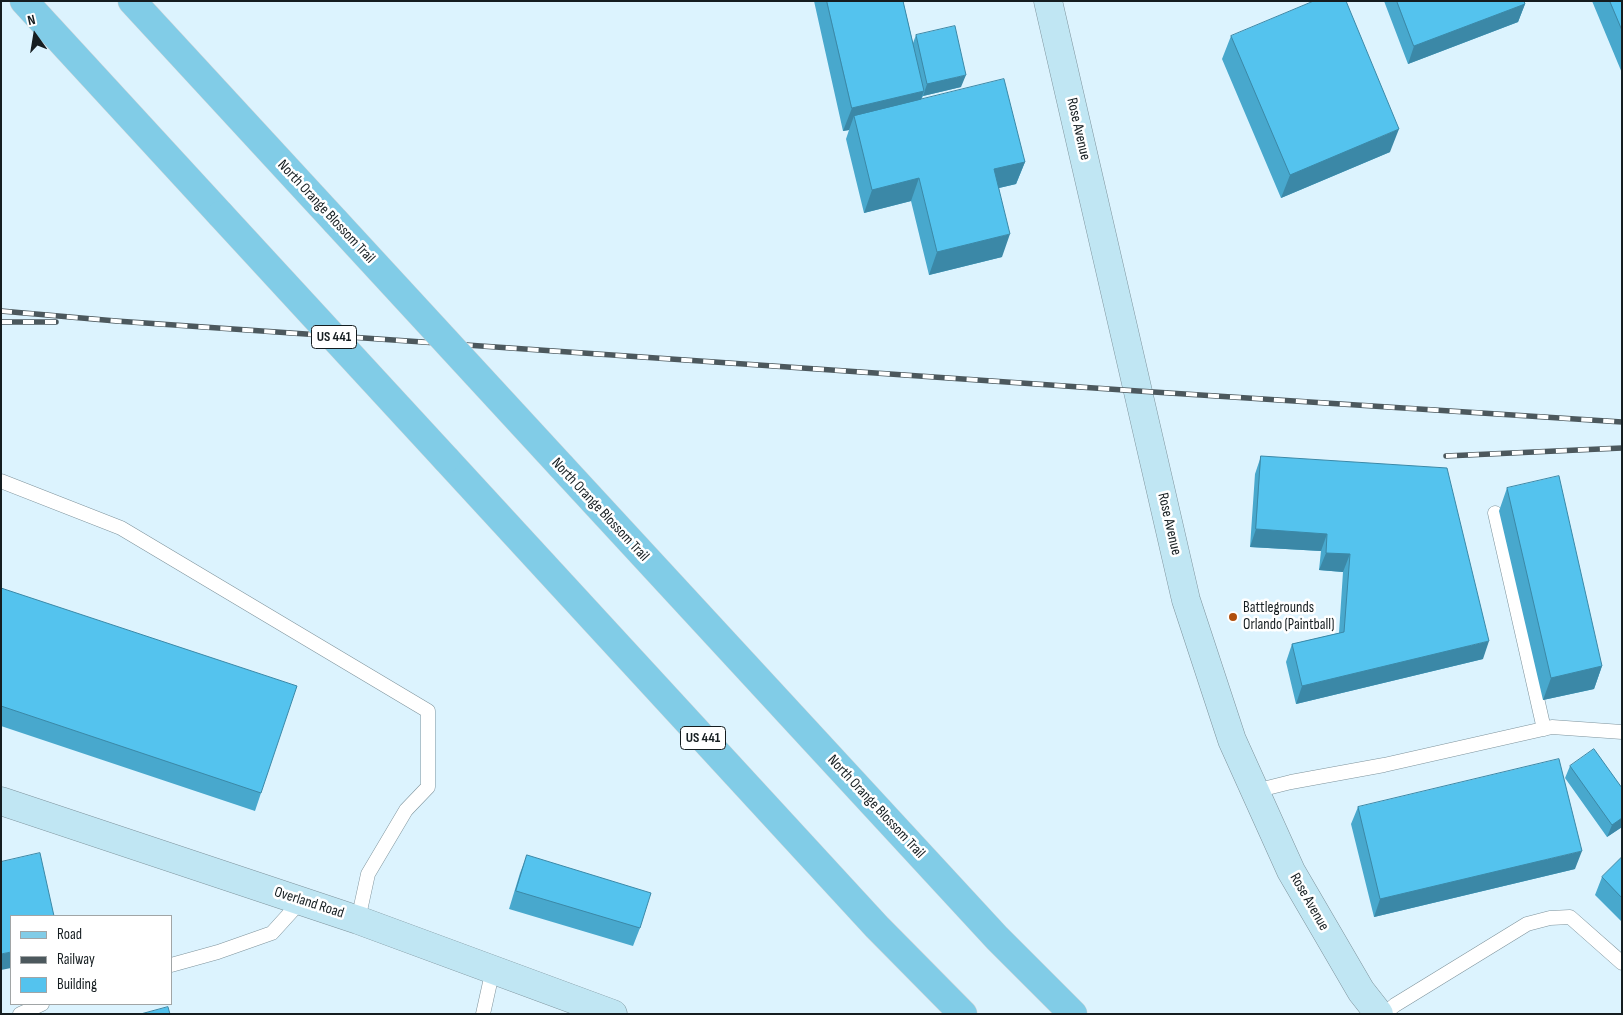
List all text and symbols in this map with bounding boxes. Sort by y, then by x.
north arrow [10,10,60,60]
text: N [26,11,37,29]
street label: Rose Avenue [1062,96,1094,162]
street label: North Orange Blossom Trail [273,157,379,267]
road number: US 441 [312,326,356,348]
street label: North Orange Blossom Trail [547,455,653,565]
street label: Rose Avenue [1153,491,1185,557]
place label: Battlegrounds Orlando (Paintball) [1243,599,1334,634]
marker: Battlegrounds Orlando (Paintball) [1227,611,1239,623]
road number: US 441 [680,726,726,750]
street label: North Orange Blossom Trail [823,752,929,862]
street label: Rose Avenue [1285,870,1333,934]
street label: Overland Road [272,883,346,923]
legend [10,915,172,1005]
text: Road [57,925,82,944]
text: Railway [57,950,95,969]
text: Building [57,975,97,994]

